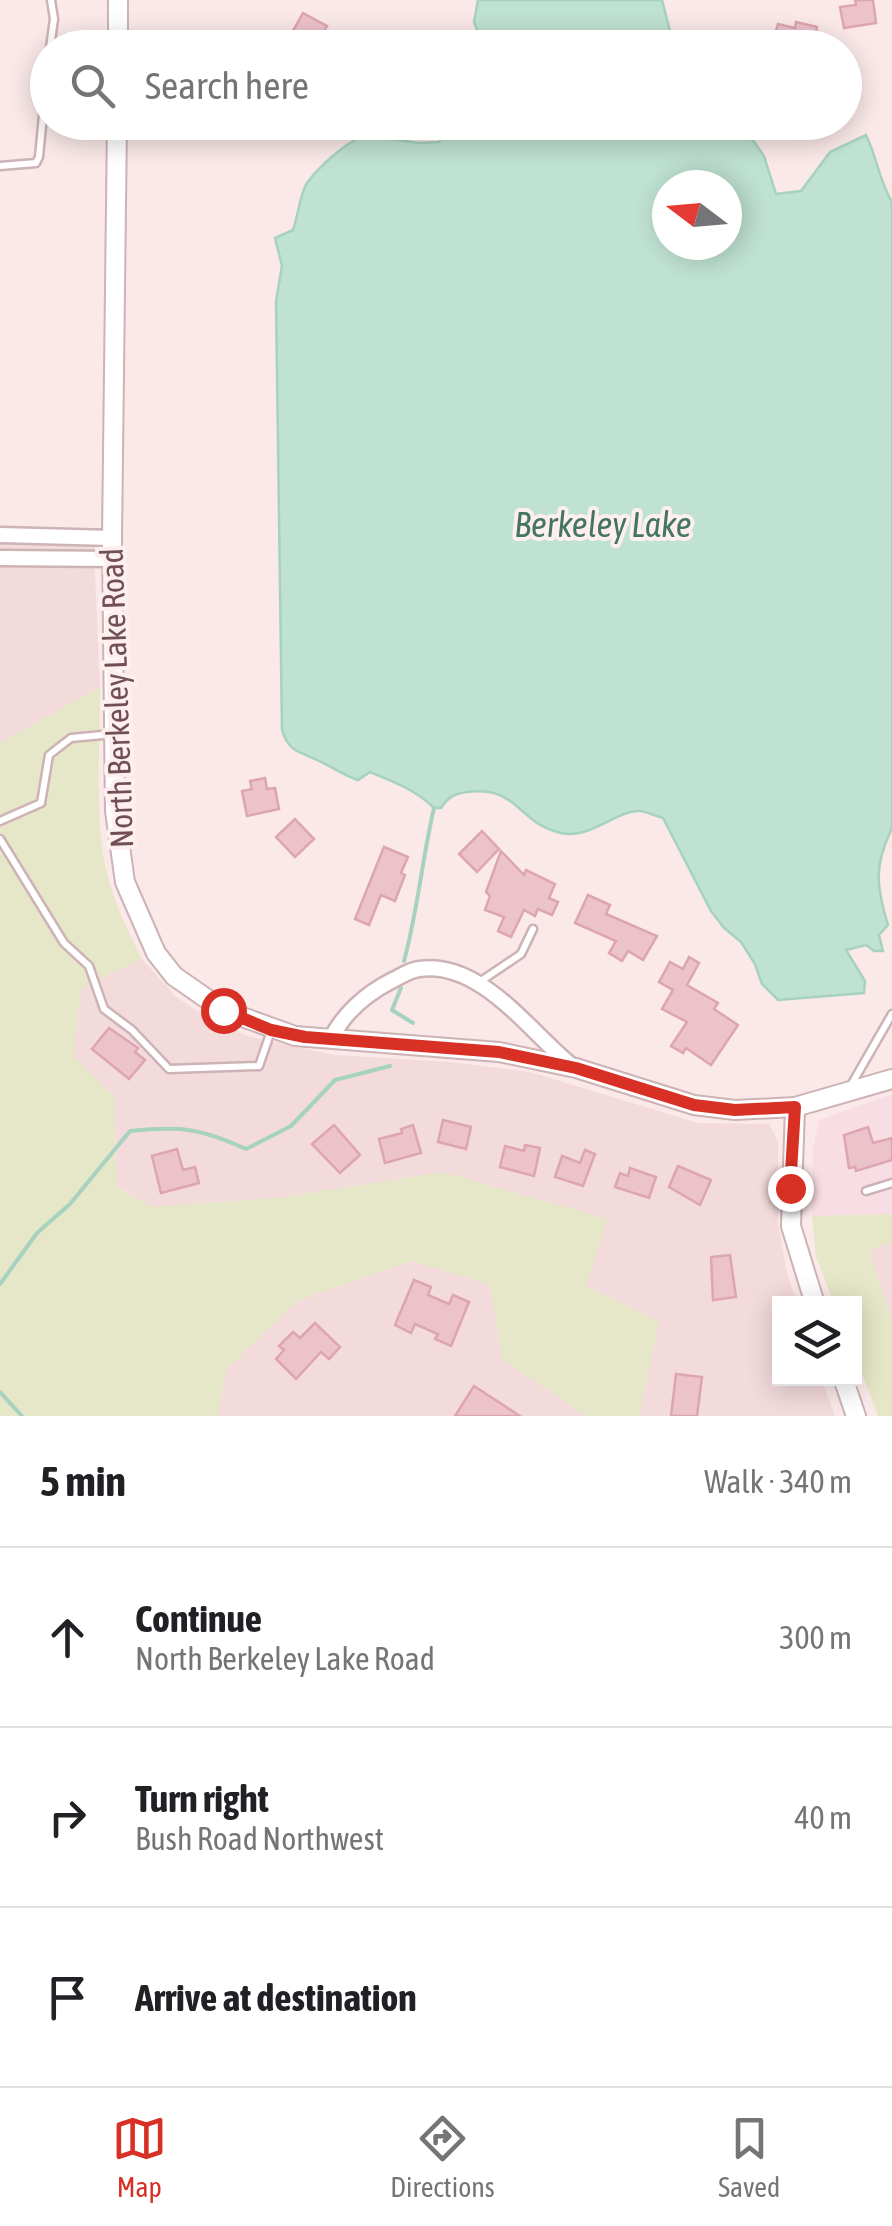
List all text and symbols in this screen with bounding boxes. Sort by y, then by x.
search box [30,30,862,140]
icon: search [65,58,120,113]
text: Search here [145,64,309,107]
north arrow [652,170,742,260]
water label: Berkeley Lake [514,504,692,544]
street label: North Berkeley Lake Road [93,548,140,849]
route start [201,988,247,1034]
route end [768,1166,814,1212]
map controls [772,1296,862,1386]
button: layers [772,1296,862,1386]
text: 5 min [40,1457,126,1505]
text: Walk · 340 m [704,1463,852,1500]
text: Continue [135,1597,262,1640]
icon: ahead [40,1610,95,1665]
text: 300 m [779,1619,852,1656]
text: North Berkeley Lake Road [135,1640,435,1677]
text: Turn right [135,1777,269,1820]
icon: right [40,1790,95,1845]
text: 40 m [794,1799,852,1836]
text: Bush Road Northwest [135,1820,384,1857]
icon: arrive [40,1970,95,2025]
text: Arrive at destination [135,1976,417,2019]
tab: Map [112,2111,167,2203]
tab: Directions [390,2111,495,2203]
tab: Saved [718,2111,780,2203]

